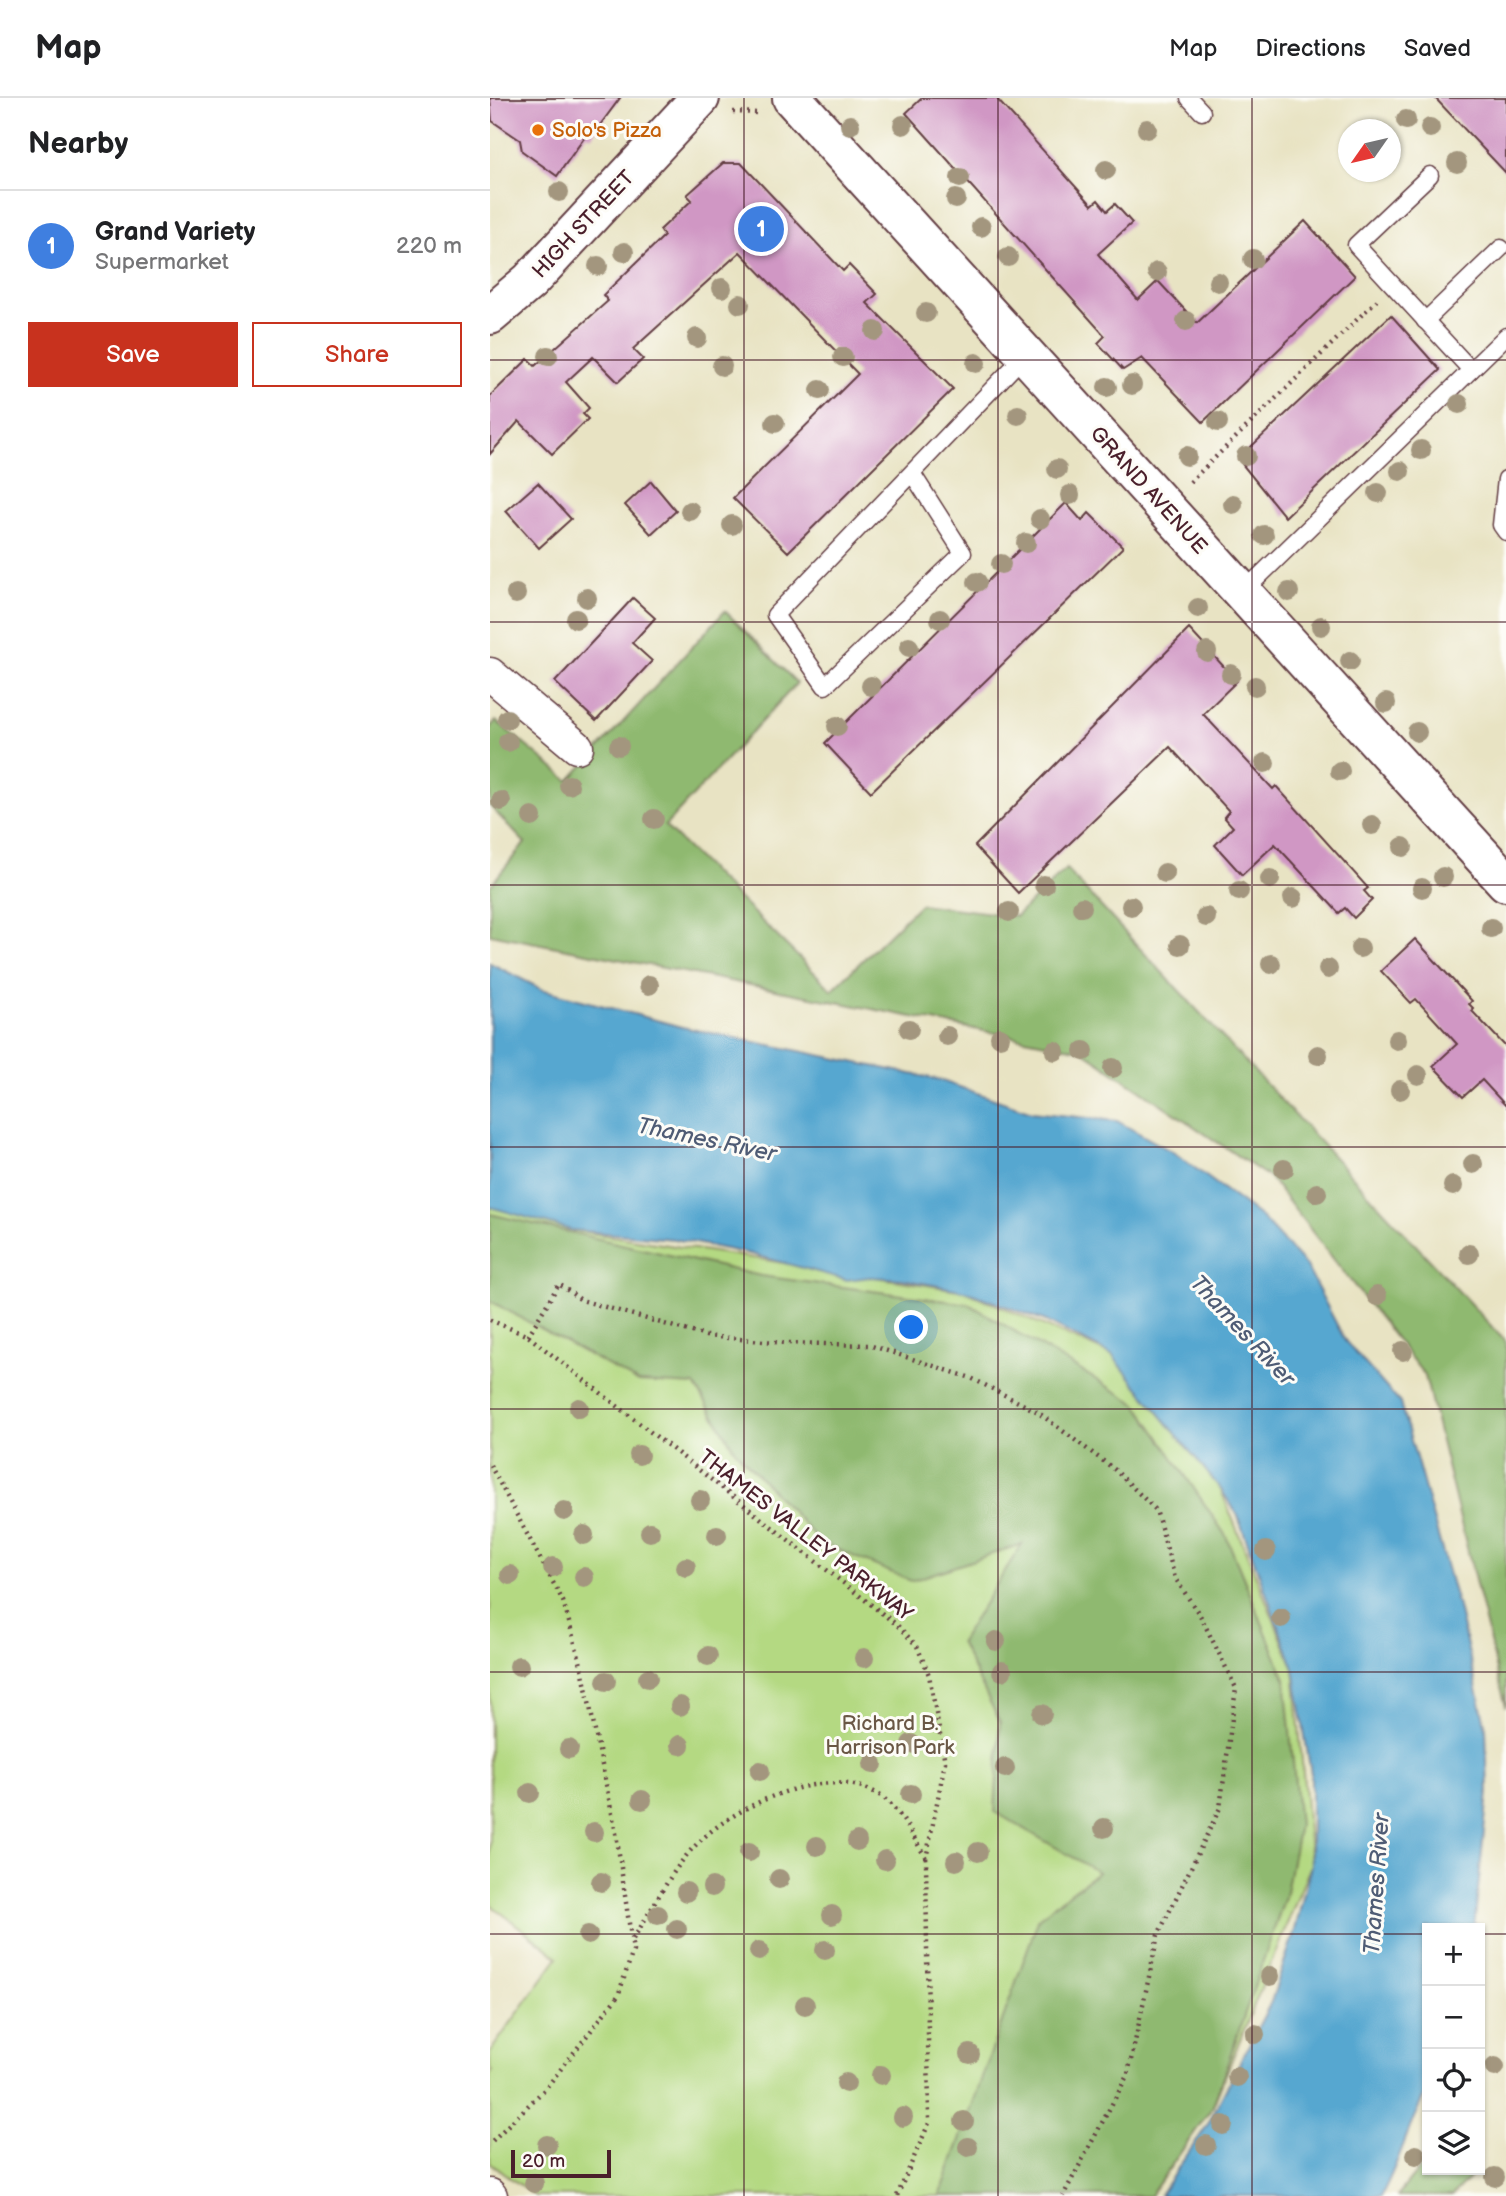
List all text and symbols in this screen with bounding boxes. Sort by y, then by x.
text: Map [35,28,101,68]
text: Map [1169,34,1217,63]
text: Directions [1255,34,1366,63]
text: Saved [1404,34,1471,63]
place label: Solo's Pizza [552,118,662,143]
north arrow [1338,119,1401,182]
marker: Solo's Pizza [530,122,546,138]
text: Nearby [28,126,128,162]
street label: HIGH STREET [527,165,640,283]
pin: 1 [738,203,784,255]
text: Grand Variety [95,217,255,248]
text: 1 [46,232,56,260]
text: 220 m [396,232,462,260]
text: Supermarket [95,248,229,276]
button: Save [28,322,238,387]
button: Share [252,322,462,387]
street label: GRAND AVENUE [1085,421,1213,559]
water label: Thames River [635,1112,780,1169]
water label: Thames River [1184,1269,1302,1393]
your location [894,1310,928,1344]
street label: THAMES VALLEY PARKWAY [694,1444,918,1627]
park label: Richard B. Harrison Park [825,1711,955,1760]
water label: Thames River [1358,1811,1396,1956]
map controls [1422,1923,1485,2175]
button: + [1422,1923,1485,1986]
button: − [1422,1986,1485,2049]
button: locate [1422,2049,1485,2112]
button: layers [1422,2112,1485,2175]
scale bar [511,2147,611,2179]
text: 20 m [522,2150,565,2173]

